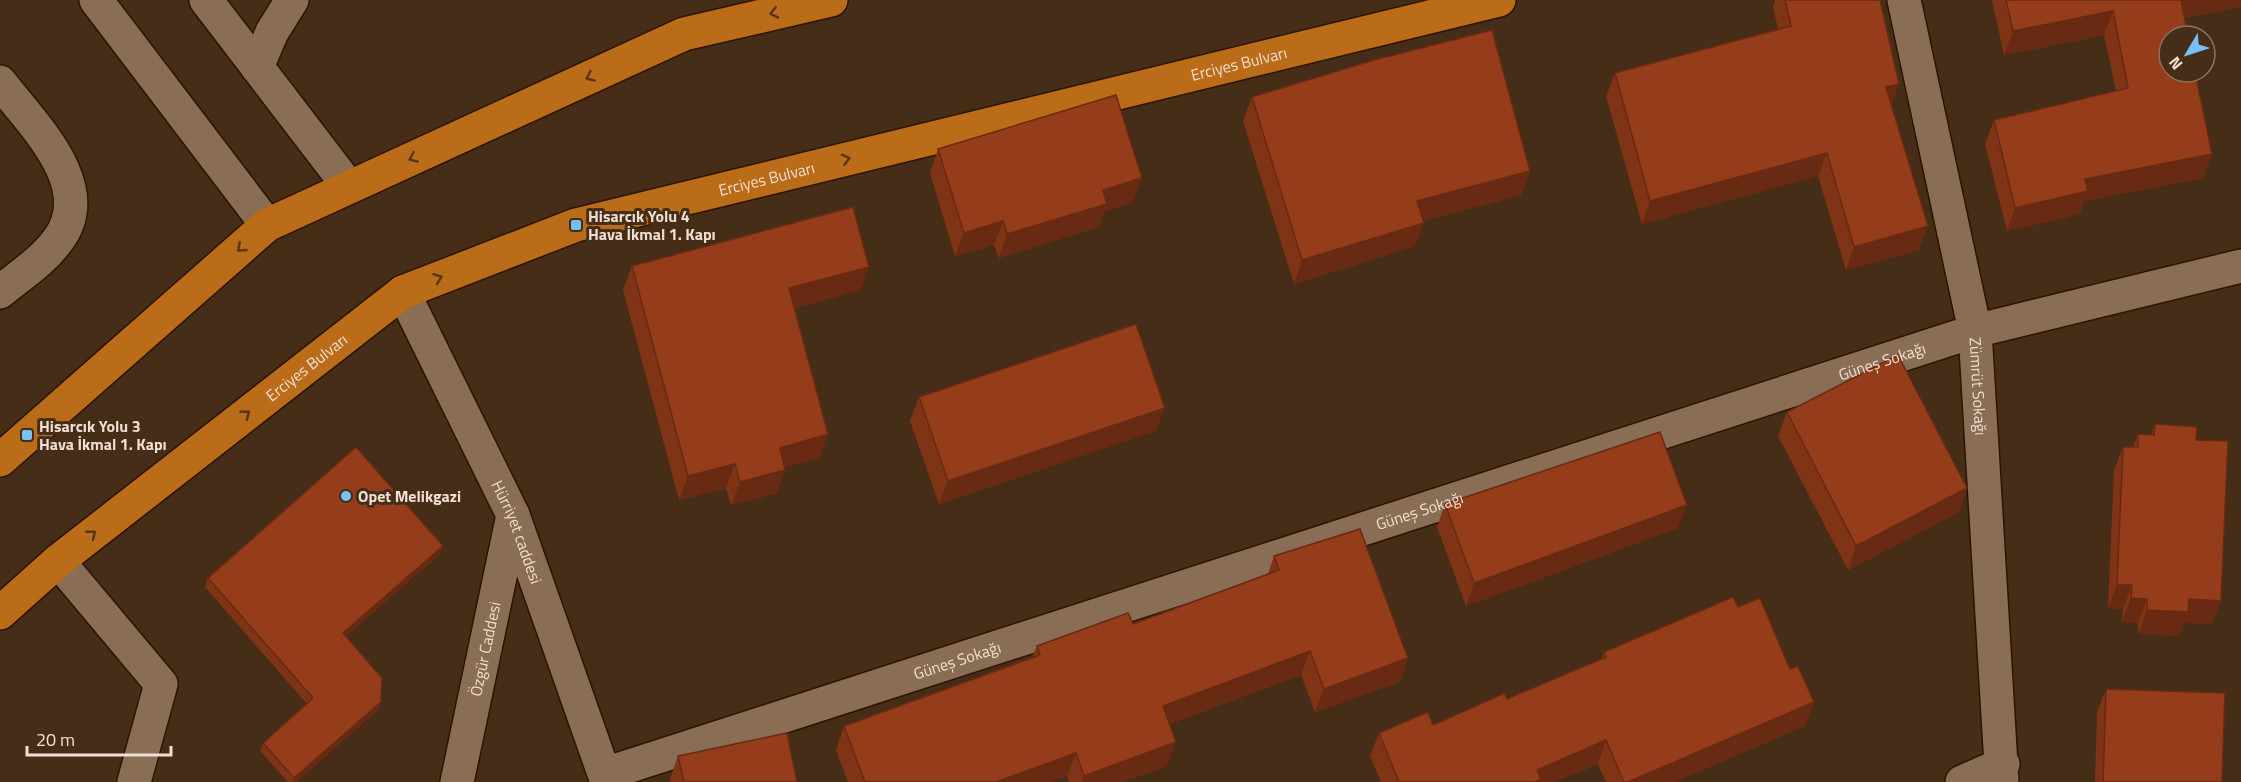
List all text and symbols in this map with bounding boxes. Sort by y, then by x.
one-way arrow [769,6,779,19]
north arrow [2157,24,2217,84]
street label: Erciyes Bulvarı [1188,40,1289,87]
text: N [2163,52,2188,75]
one-way arrow [586,70,597,82]
one-way arrow [408,151,419,163]
one-way arrow [841,153,851,166]
street label: Erciyes Bulvarı [716,155,817,202]
place label: Hisarcık Yolu 4 Hava İkmal 1. Kapı [588,204,716,246]
marker: Hisarcık Yolu 4 Hava İkmal 1. Kapı [569,218,583,232]
one-way arrow [237,240,248,251]
one-way arrow [432,273,443,286]
street label: Erciyes Bulvarı [260,328,353,407]
street label: Güneş Sokağı [1835,336,1929,386]
street label: Zümrüt Sokağı [1963,337,1993,436]
one-way arrow [239,411,250,422]
place label: Hisarcık Yolu 3 Hava İkmal 1. Kapı [39,414,167,456]
marker: Hisarcık Yolu 3 Hava İkmal 1. Kapı [20,428,34,442]
street label: Hürriyet caddesi [486,476,548,587]
place label: Opet Melikgazi [358,484,461,508]
street label: Güneş Sokağı [1373,485,1466,536]
marker: Opet Melikgazi [339,489,353,503]
one-way arrow [85,531,96,542]
street label: Özgür Caddesi [463,599,507,699]
street label: Güneş Sokağı [910,635,1004,686]
scale bar [27,719,171,757]
text: 20 m [36,726,75,753]

